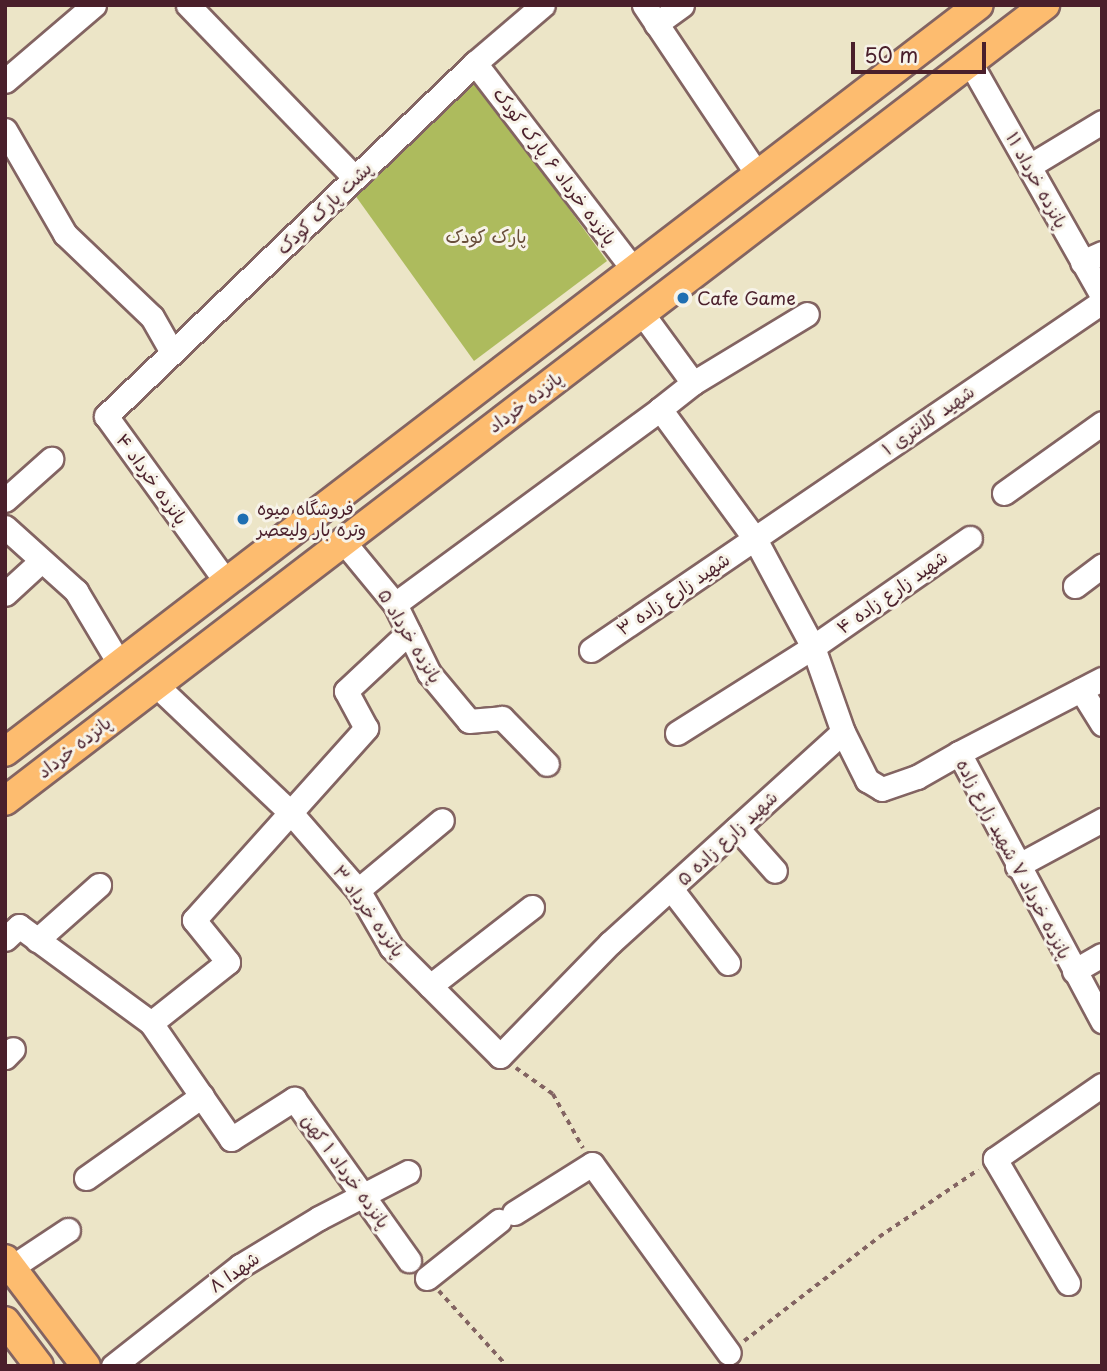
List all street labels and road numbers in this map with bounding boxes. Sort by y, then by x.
street label: پانزده خرداد ۶ پارک کودک [489,83,621,249]
street label: پانزده خرداد ۱۱ [1002,128,1072,232]
street label: پشت پارک کودک [272,157,376,259]
street label: پانزده خرداد [483,367,567,437]
street label: شهید کلانتری ۱ [878,380,978,460]
street label: پانزده خرداد ۴ [112,429,192,529]
street label: شهید زارع زاده ۴ [832,546,952,638]
street label: شهید زارع زاده ۳ [612,548,734,640]
street label: پانزده خرداد ۵ [373,585,447,687]
street label: پانزده خرداد [33,711,115,783]
street label: پانزده خرداد ۷ شهید زارع زاده [952,755,1076,963]
street label: شهید زارع زاده ۵ [672,786,782,890]
street label: پانزده خرداد ۳ [328,861,410,961]
street label: پانزده خرداد ۱ کهن [297,1110,395,1232]
street label: شهدا ۸ [205,1247,263,1297]

